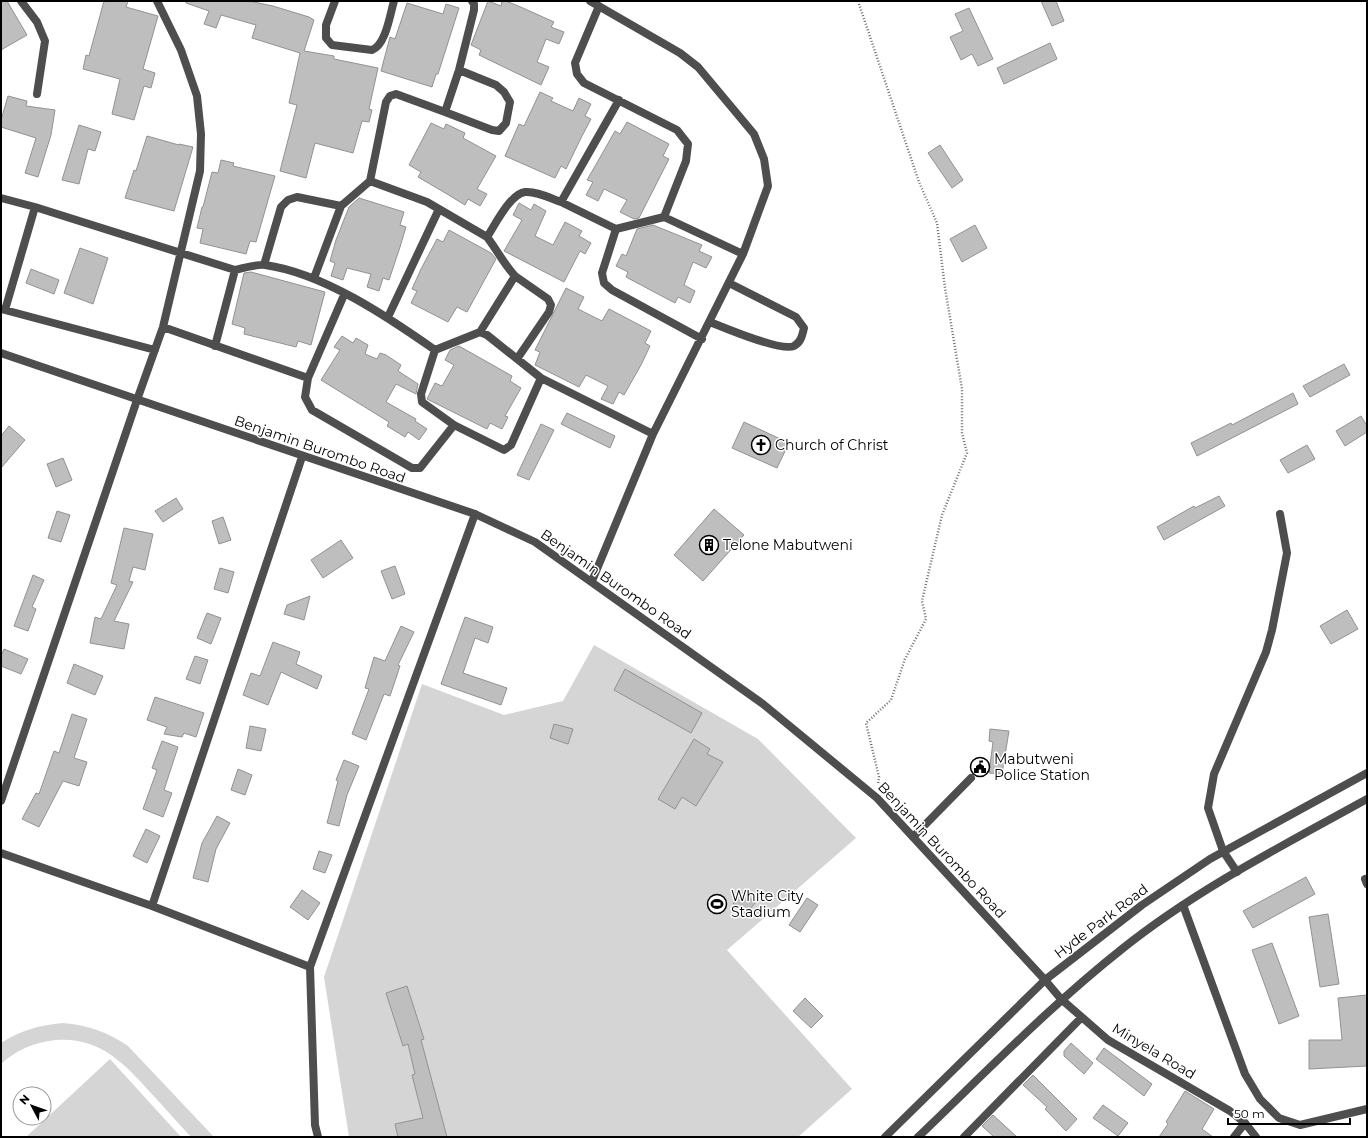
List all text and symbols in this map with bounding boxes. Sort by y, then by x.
street label: Benjamin Burombo Road [232,411,408,487]
church icon: Church of Christ [750,434,772,456]
place label: Church of Christ [775,436,889,454]
street label: Benjamin Burombo Road [537,525,695,643]
building icon: Telone Mabutweni [698,534,720,556]
place label: Telone Mabutweni [723,536,853,554]
place label: Mabutweni Police Station [994,750,1090,784]
public building icon: Mabutweni Police Station [969,756,991,778]
street label: Benjamin Burombo Road [874,778,1010,922]
street label: Hyde Park Road [1051,880,1151,962]
place label: White City Stadium [731,887,804,921]
sports icon: White City Stadium [706,893,728,915]
street label: Minyela Road [1109,1019,1199,1083]
north arrow [12,1086,52,1126]
text: N [16,1091,33,1107]
scale bar [1228,1100,1350,1126]
text: 50 m [1234,1106,1265,1121]

